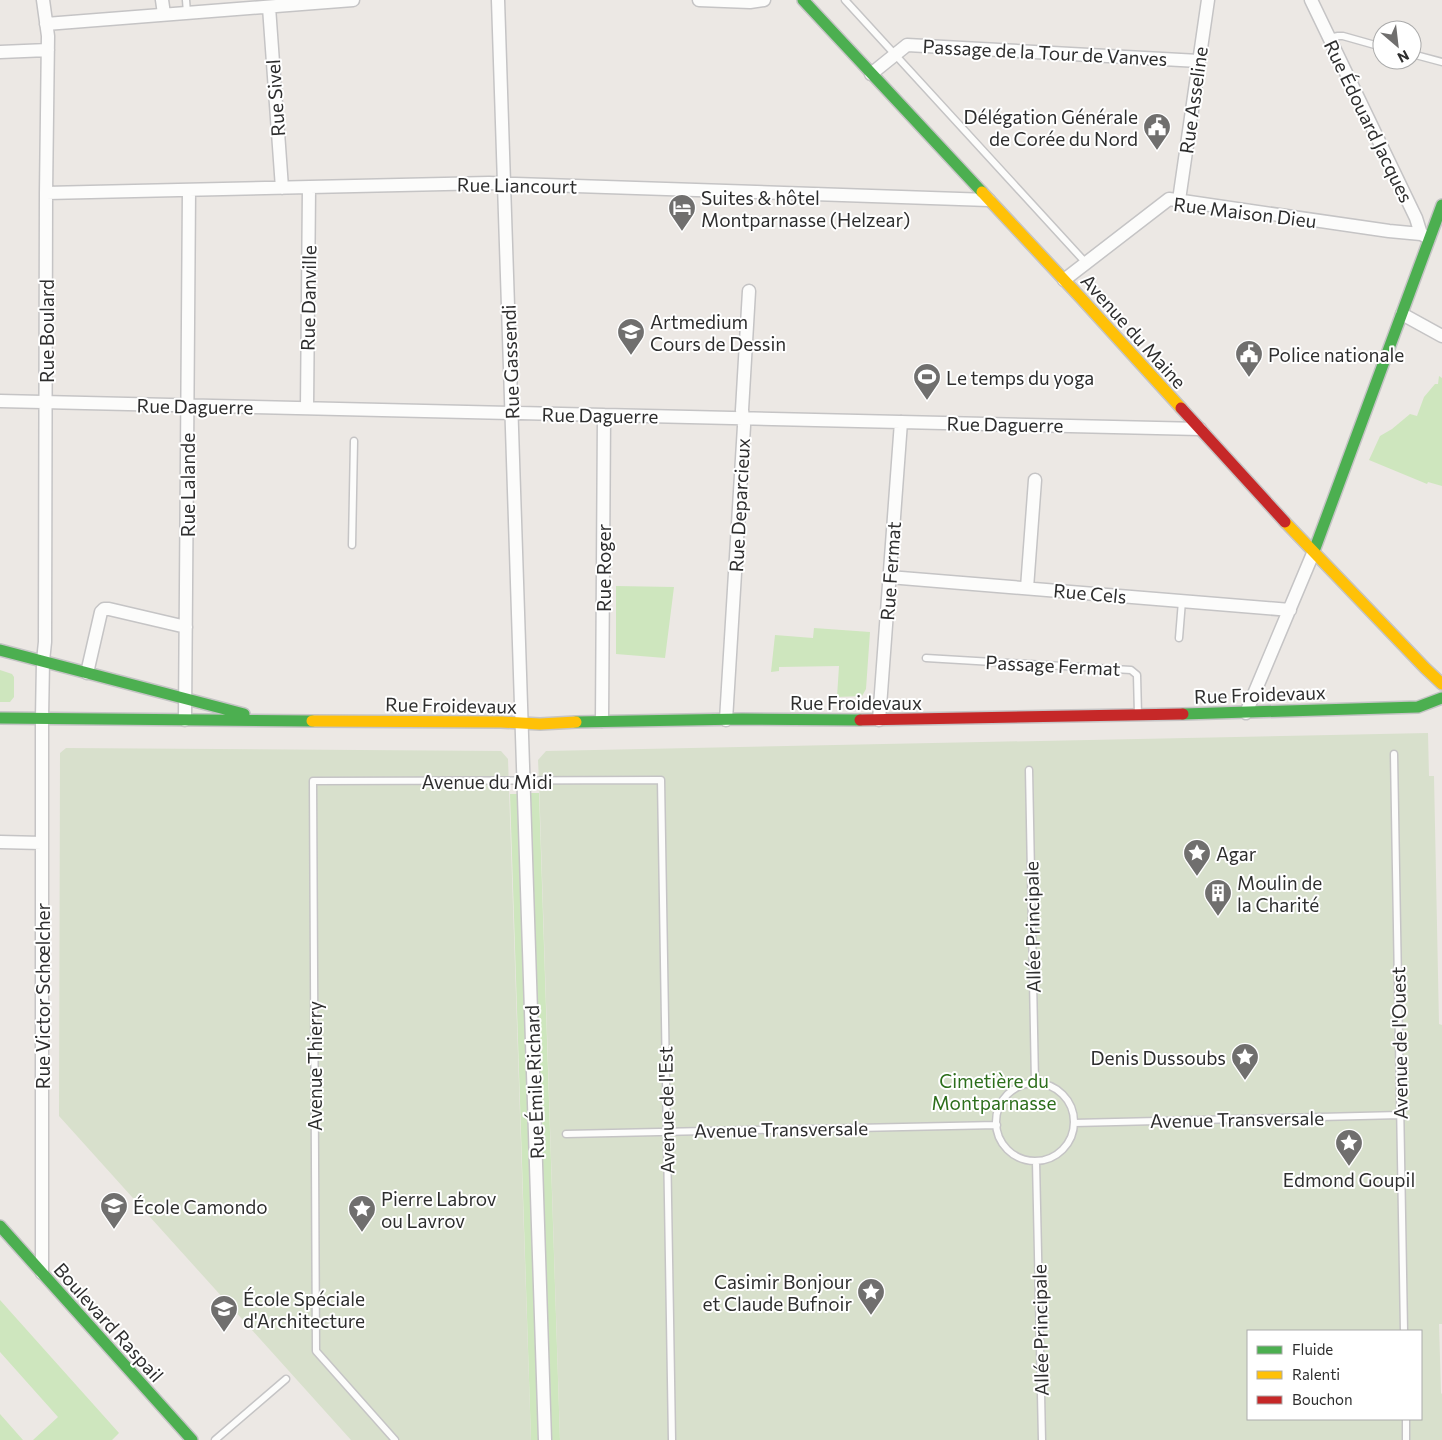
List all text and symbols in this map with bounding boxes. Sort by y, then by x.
north arrow [1372,20,1422,70]
street label: Passage de la Tour de Vanves [922,34,1168,70]
street label: Rue Édouard Jacques [1320,36,1418,206]
street label: Rue Asseline [1174,45,1212,155]
text: N [1395,47,1412,67]
street label: Rue Sivel [261,59,289,137]
place label: Délégation Générale de Corée du Nord [963,105,1138,150]
public building icon: Délégation Générale de Corée du Nord [1142,112,1172,151]
street label: Rue Liancourt [457,172,578,198]
place label: Suites & hôtel Montparnasse (Helzear) [701,186,910,231]
street label: Rue Maison Dieu [1172,192,1318,232]
hotel icon: Suites & hôtel Montparnasse (Helzear) [667,193,697,232]
street label: Rue Danville [296,245,320,351]
street label: Avenue du Maine [1077,269,1191,393]
street label: Rue Boulard [35,279,58,383]
street label: Rue Gassendi [497,304,523,420]
place label: Artmedium Cours de Dessin [650,310,786,355]
school or university icon: Artmedium Cours de Dessin [616,317,646,356]
public building icon: Police nationale [1234,339,1264,378]
place label: Police nationale [1268,343,1404,366]
sports icon: Le temps du yoga [912,362,942,401]
place label: Le temps du yoga [946,366,1094,389]
street label: Rue Daguerre [136,393,254,419]
street label: Rue Daguerre [541,402,659,428]
street label: Rue Daguerre [946,411,1064,437]
street label: Rue Lalande [176,433,199,537]
street label: Rue Deparcieux [724,437,754,573]
street label: Rue Fermat [875,520,905,621]
street label: Rue Roger [592,524,615,612]
street label: Rue Cels [1052,578,1128,608]
street label: Passage Fermat [985,650,1121,680]
street label: Rue Froidevaux [1194,680,1326,708]
street label: Rue Froidevaux [790,691,922,714]
street label: Rue Froidevaux [385,692,517,718]
street label: Avenue du Midi [421,770,553,793]
place icon: Agar [1182,838,1212,877]
place label: Agar [1216,842,1257,865]
street label: Allée Principale [1019,861,1045,993]
place label: Moulin de la Charité [1237,871,1322,916]
building icon: Moulin de la Charité [1203,878,1233,917]
street label: Rue Victor Schœlcher [31,902,54,1089]
street label: Avenue de l'Ouest [1386,966,1412,1120]
street label: Avenue Thierry [303,1001,326,1131]
street label: Rue Émile Richard [520,1005,548,1159]
place icon: Denis Dussoubs [1230,1042,1260,1081]
street label: Avenue de l'Est [653,1046,679,1174]
place label: Denis Dussoubs [1090,1046,1226,1069]
park label: Cimetière du Montparnasse [931,1069,1057,1114]
street label: Avenue Transversale [1150,1106,1324,1132]
street label: Avenue Transversale [694,1116,868,1142]
place icon: Edmond Goupil [1334,1128,1364,1167]
place label: Edmond Goupil [1283,1168,1415,1191]
place label: Pierre Labrov ou Lavrov [381,1187,497,1232]
school or university icon: École Camondo [99,1191,129,1230]
place icon: Pierre Labrov ou Lavrov [347,1194,377,1233]
place label: École Camondo [133,1195,268,1218]
street label: Boulevard Raspail [49,1258,169,1386]
street label: Allée Principale [1027,1264,1053,1396]
place label: Casimir Bonjour et Claude Bufnoir [703,1270,852,1315]
place icon: Casimir Bonjour et Claude Bufnoir [856,1277,886,1316]
place label: École Spéciale d'Architecture [243,1287,365,1332]
school or university icon: École Spéciale d'Architecture [209,1294,239,1333]
legend [1247,1330,1422,1420]
text: Fluide [1292,1340,1333,1358]
text: Ralenti [1292,1365,1340,1383]
text: Bouchon [1292,1390,1353,1408]

